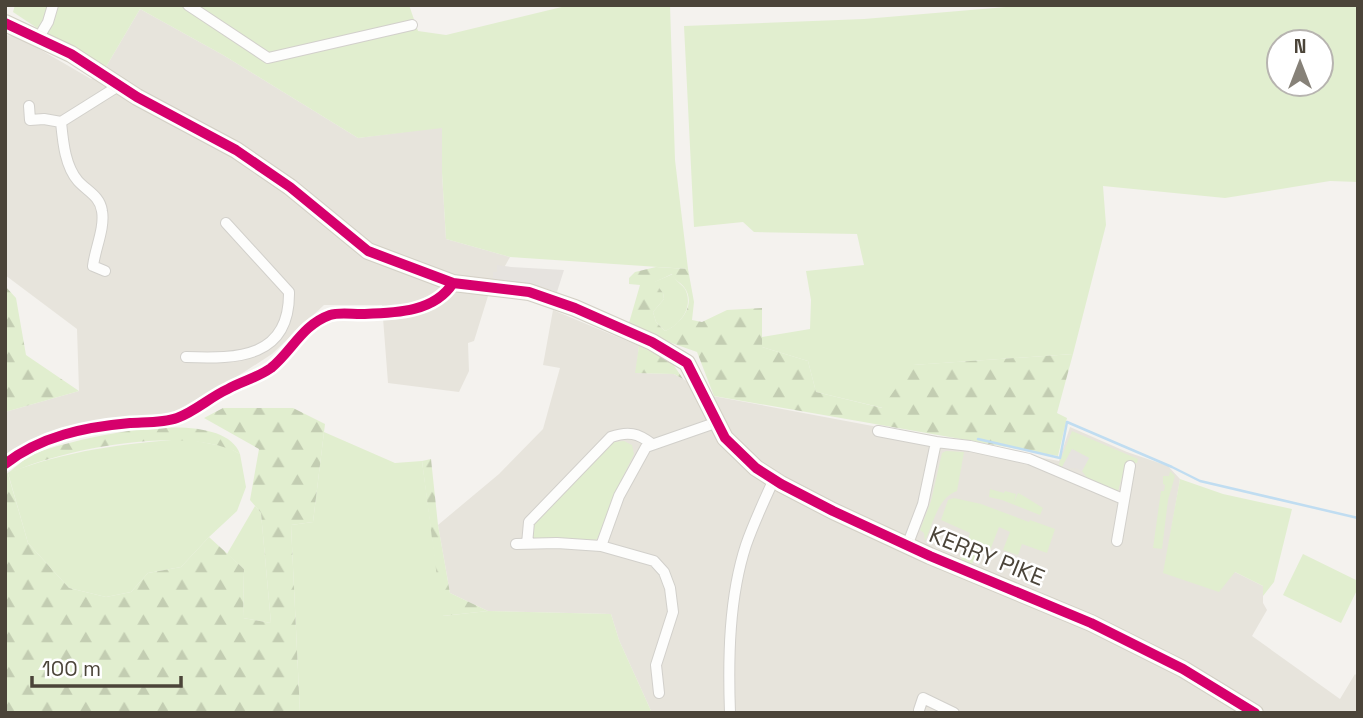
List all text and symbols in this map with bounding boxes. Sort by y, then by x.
north arrow [1265,28,1335,98]
text: N [1294,34,1306,59]
street label: KERRY PIKE [925,519,1049,593]
scale bar [32,644,180,688]
text: 100 m [42,655,101,682]

